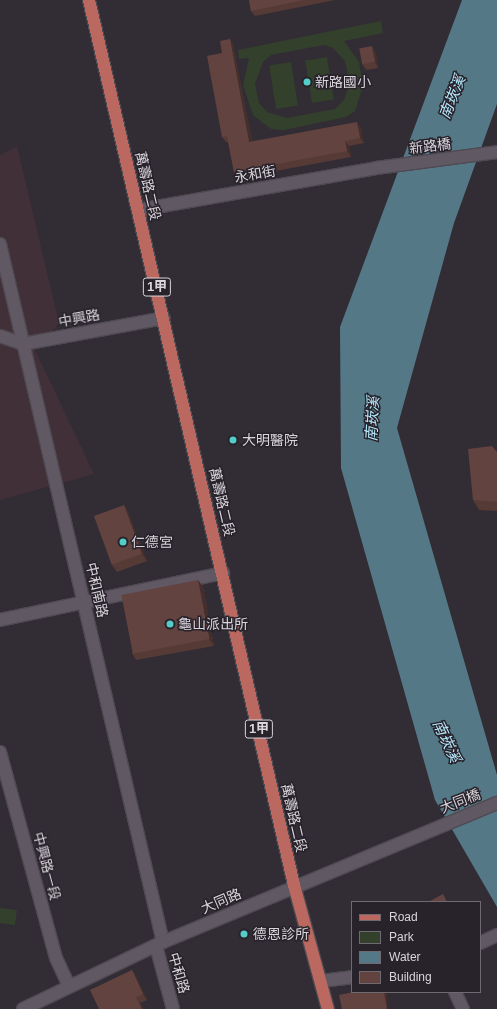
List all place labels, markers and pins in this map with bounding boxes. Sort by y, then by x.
place label: 新路國小 [315,74,371,90]
marker: 新路國小 [302,77,312,87]
place label: 大明醫院 [242,432,298,448]
marker: 大明醫院 [227,434,239,446]
place label: 仁德宮 [131,534,173,550]
marker: 仁德宮 [118,537,128,547]
place label: 龜山派出所 [178,616,248,632]
marker: 龜山派出所 [165,619,175,629]
place label: 德恩診所 [253,926,309,942]
marker: 德恩診所 [238,928,250,940]

